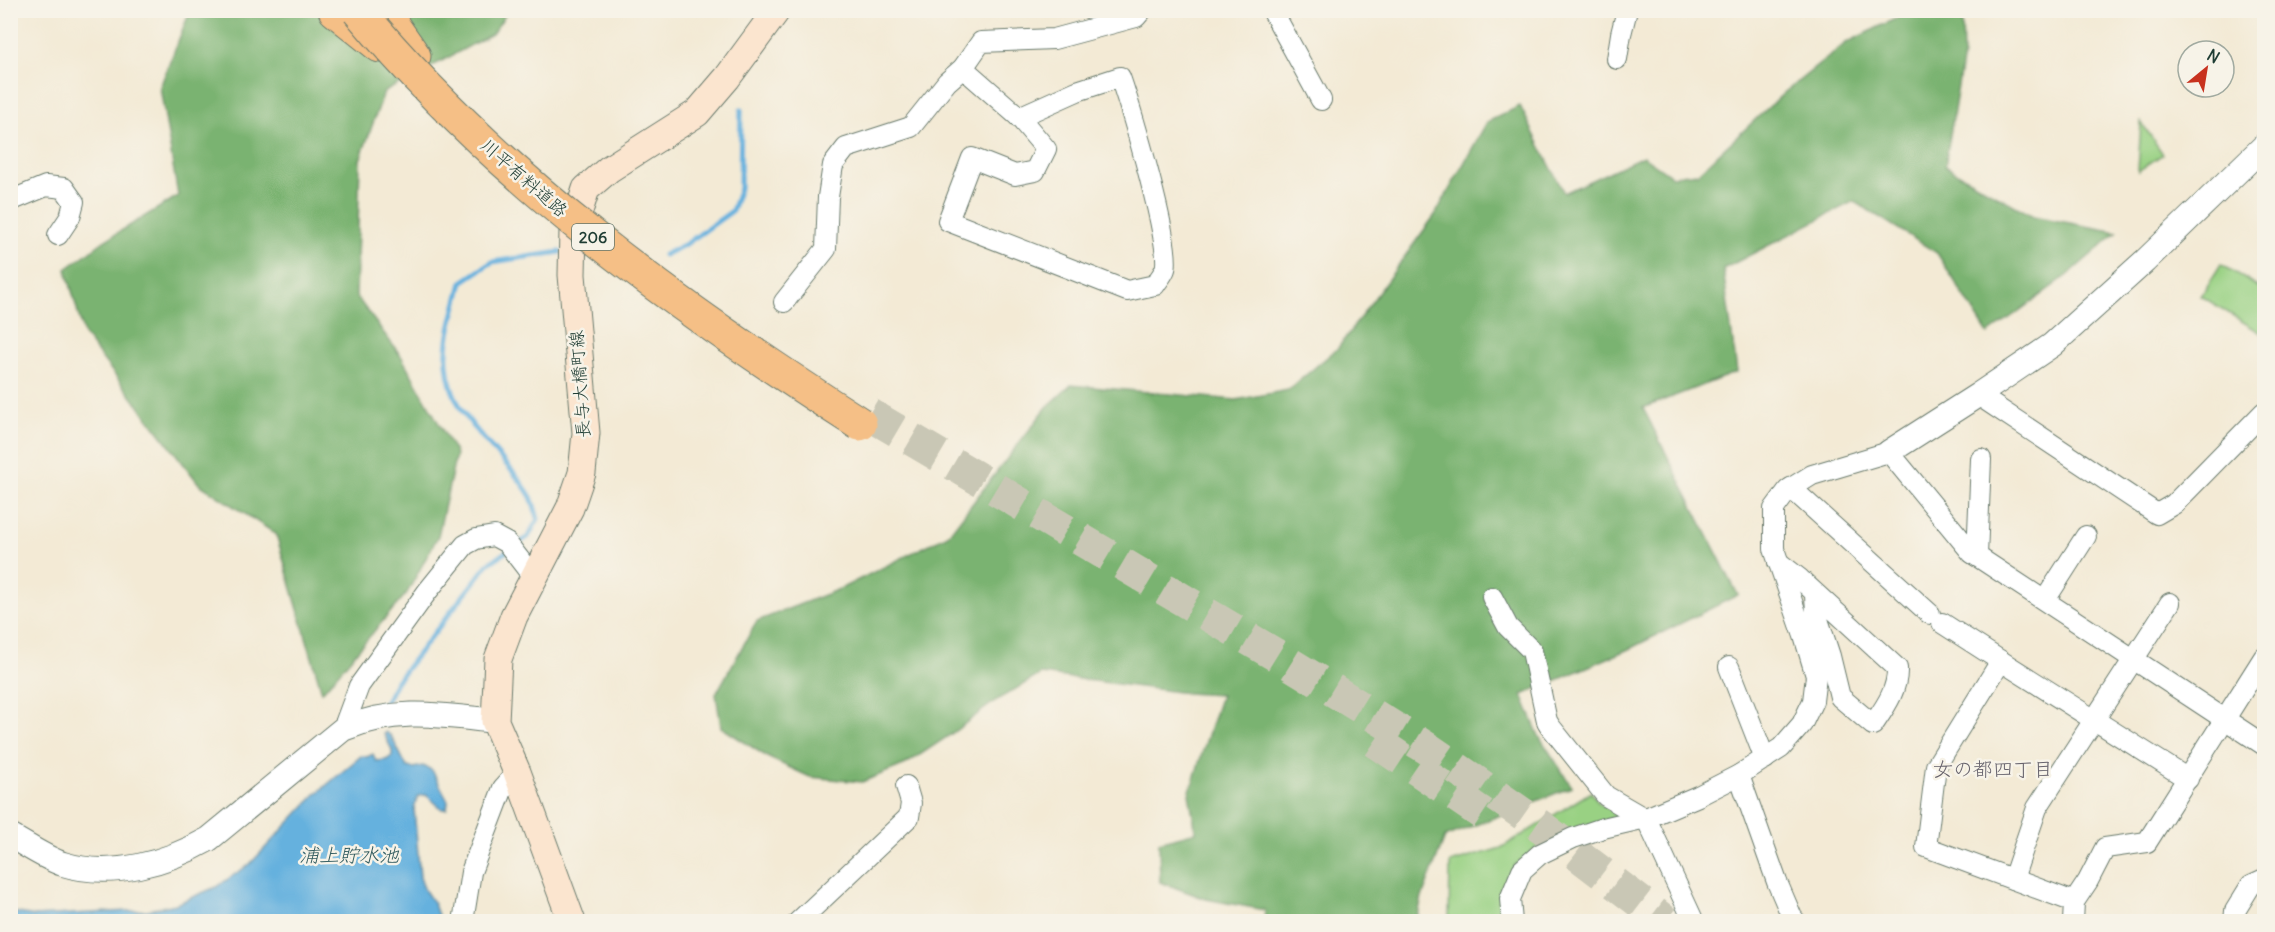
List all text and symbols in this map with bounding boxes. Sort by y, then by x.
north arrow [2176,39,2236,99]
text: N [2204,45,2223,67]
street label: 川平有料道路 [476,134,573,222]
road number: 206 [572,224,614,250]
street label: 長与大橋町線 [564,329,595,439]
district label: 女の都四丁目 [1933,756,2053,781]
water label: 浦上貯水池 [299,842,400,867]

